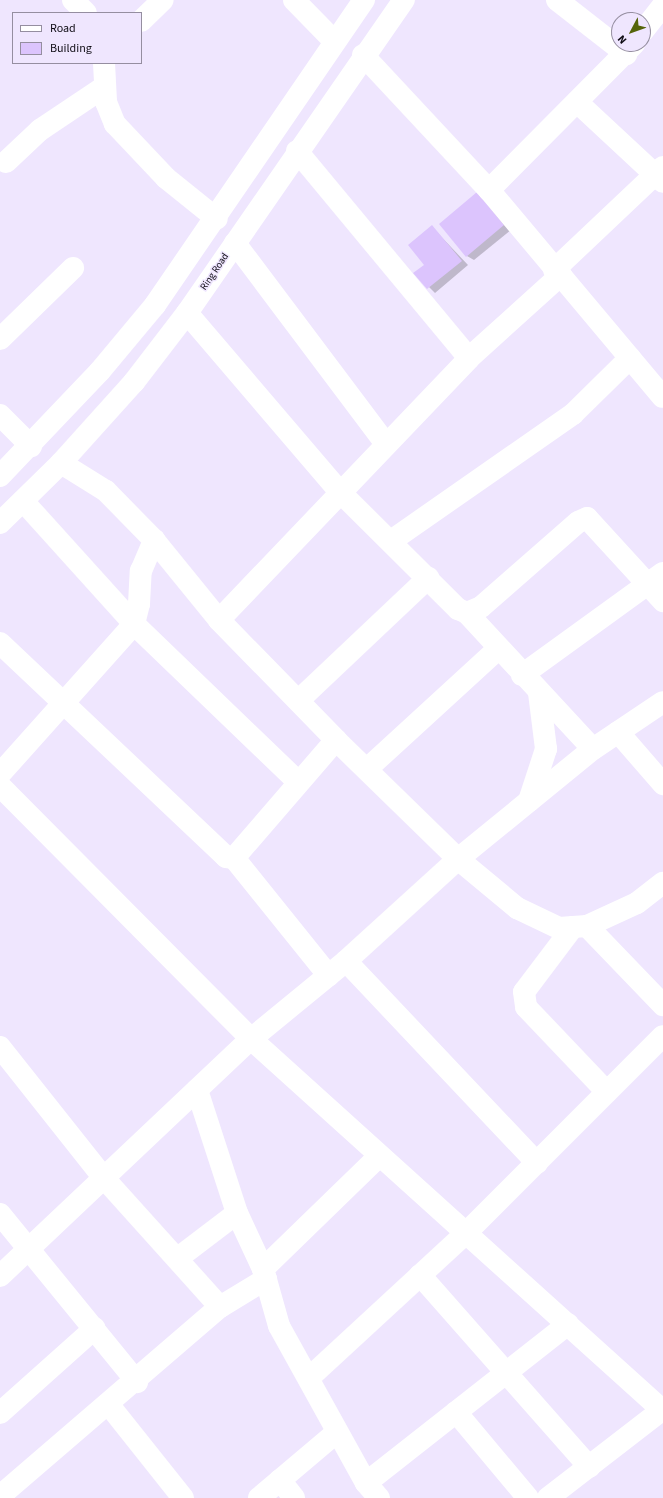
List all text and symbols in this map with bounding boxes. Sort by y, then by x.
legend [12,12,142,64]
north arrow [611,12,651,52]
text: Road [50,20,76,37]
text: N [614,32,630,47]
text: Building [50,40,92,57]
street label: Ring Road [198,251,232,293]

